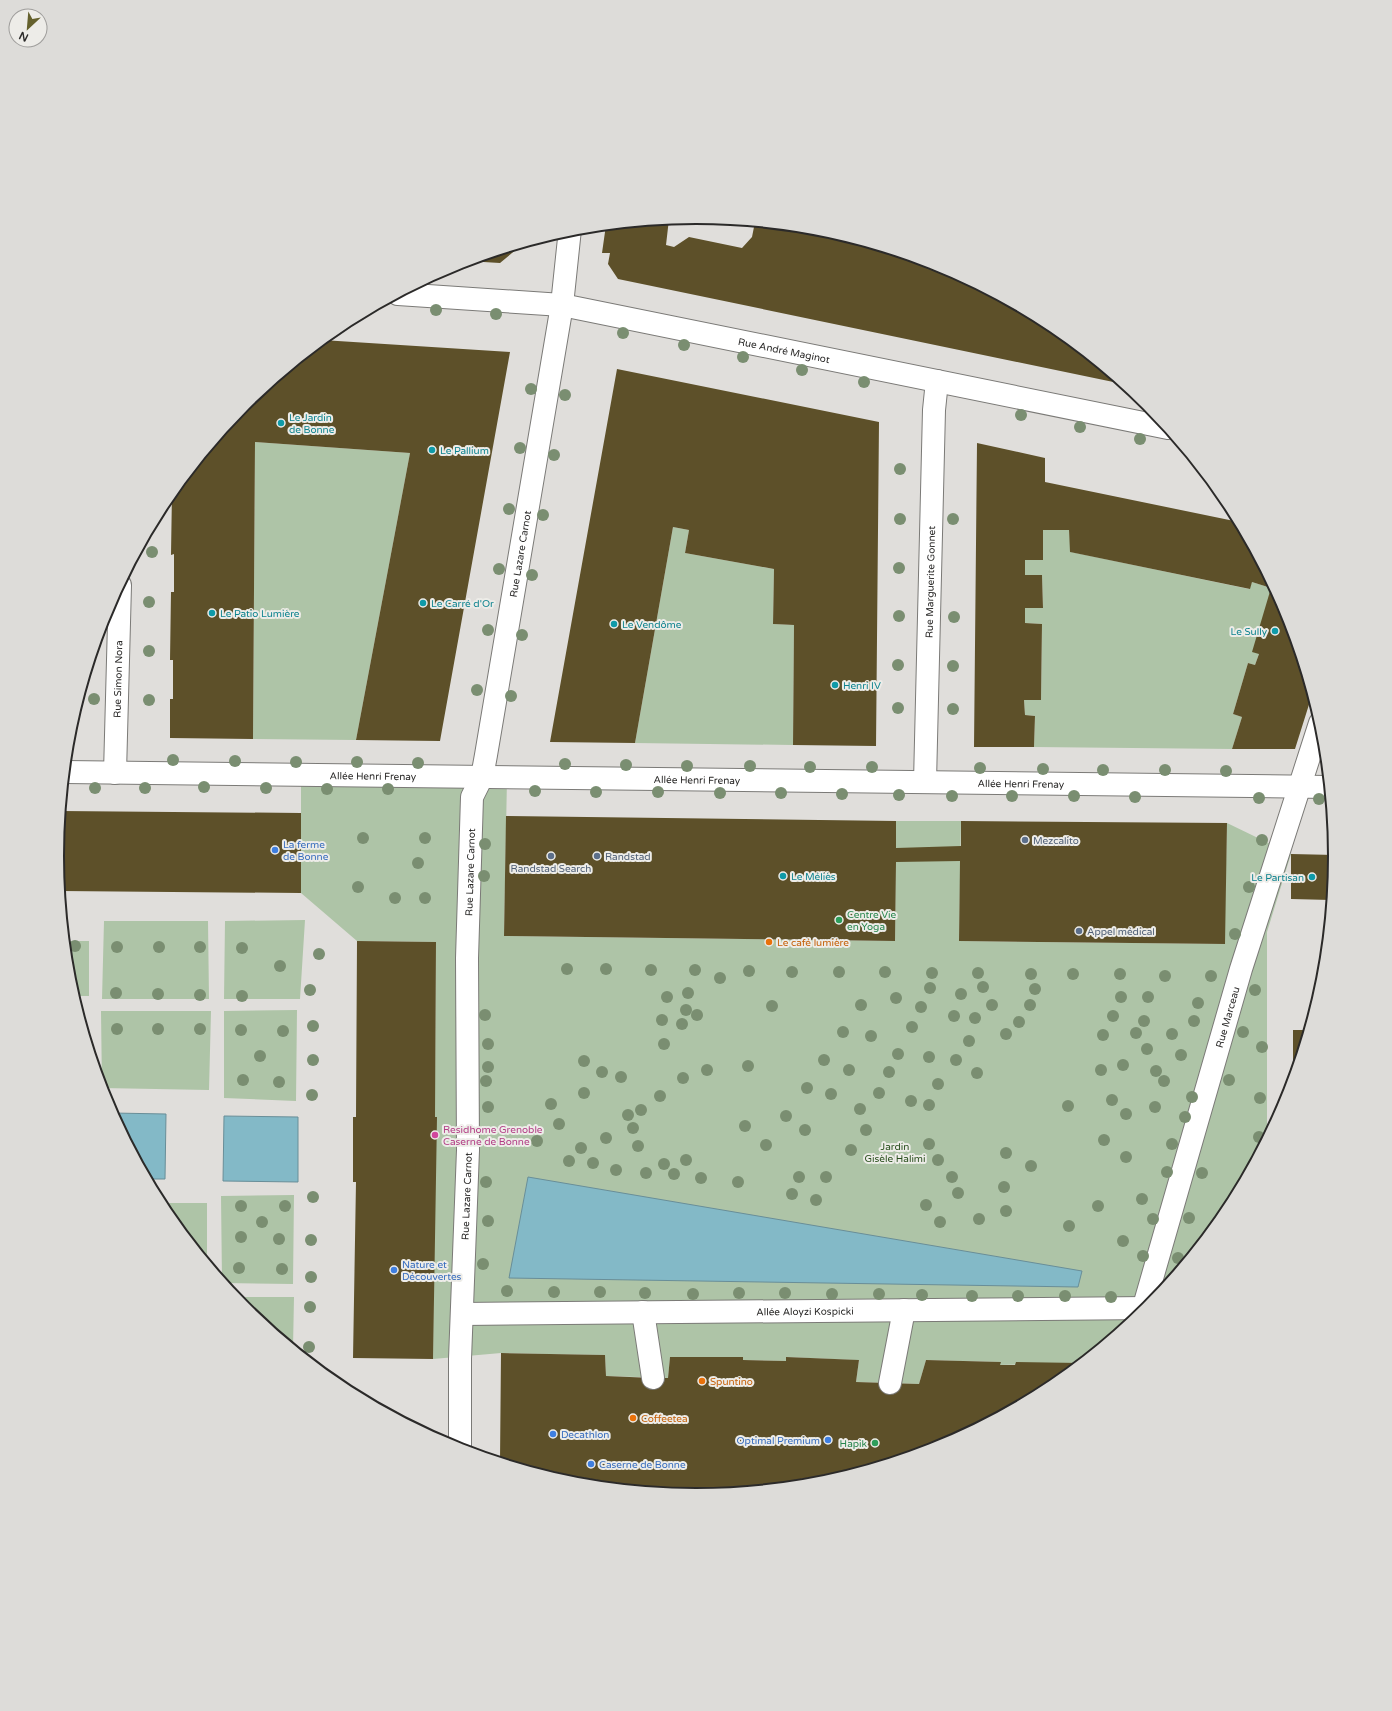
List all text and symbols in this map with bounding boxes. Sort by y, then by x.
north arrow [8,8,48,48]
text: N [17,29,31,44]
street label: Rue André Maginot [737,336,831,366]
place label: Le Jardin de Bonne [289,412,335,436]
marker: Le Jardin de Bonne [276,418,286,428]
marker: Le Pallium [427,445,437,455]
place label: Le Pallium [440,445,489,457]
street label: Rue Lazare Carnot [508,509,534,598]
street label: Rue Marguerite Gonnet [923,526,938,638]
marker: Le Carré d'Or [418,598,428,608]
place label: Le Carré d'Or [431,598,494,610]
marker: Le Patio Lumière [207,608,217,618]
place label: Le Patio Lumière [220,608,300,620]
marker: Le Vendôme [609,619,619,629]
place label: Le Vendôme [622,619,682,631]
place label: Le Sully [1230,626,1268,638]
marker: Le Sully [1270,626,1280,636]
street label: Rue Simon Nora [111,640,126,718]
marker: Henri IV [830,680,840,690]
place label: Henri IV [843,680,881,692]
street label: Allée Henri Frenay [330,770,417,783]
street label: Allée Henri Frenay [654,774,741,787]
street label: Allée Henri Frenay [978,778,1065,791]
street label: Rue Lazare Carnot [463,828,478,916]
marker: Mezcalito [1020,835,1030,845]
place label: Mezcalito [1033,835,1079,847]
place label: La ferme de Bonne [283,839,329,863]
marker: La ferme de Bonne [270,845,280,855]
marker: Randstad Search [546,851,556,861]
marker: Randstad [592,851,602,861]
place label: Randstad [605,851,651,863]
place label: Randstad Search [511,863,591,875]
marker: Le Méliès [778,871,788,881]
place label: Le Méliès [791,871,836,883]
place label: Le Partisan [1251,872,1304,884]
marker: Le Partisan [1307,872,1317,882]
place label: Centre Vie en Yoga [847,909,897,933]
marker: Centre Vie en Yoga [834,915,844,925]
marker: Appel médical [1074,926,1084,936]
place label: Appel médical [1087,926,1155,938]
marker: Le café lumière [764,937,774,947]
place label: Le café lumière [777,937,849,949]
street label: Rue Marceau [1214,985,1243,1049]
place label: Residhome Grenoble Caserne de Bonne [443,1124,543,1148]
marker: Residhome Grenoble Caserne de Bonne [430,1130,440,1140]
park label: Jardin Gisèle Halimi [864,1141,926,1165]
street label: Rue Lazare Carnot [460,1152,475,1240]
place label: Nature et Découvertes [402,1259,462,1283]
marker: Nature et Découvertes [389,1265,399,1275]
street label: Allée Aloyzi Kospicki [756,1306,854,1318]
marker: Spuntino [697,1376,707,1386]
place label: Spuntino [710,1376,753,1388]
marker: Coffeetea [628,1413,638,1423]
place label: Coffeetea [641,1413,688,1425]
marker: Decathlon [548,1429,558,1439]
place label: Decathlon [561,1429,609,1441]
place label: Optimal Premium [737,1435,820,1447]
marker: Optimal Premium [823,1435,833,1445]
place label: Hapik [840,1438,868,1450]
marker: Hapik [870,1438,880,1448]
marker: Caserne de Bonne [586,1459,596,1469]
place label: Caserne de Bonne [599,1459,686,1471]

